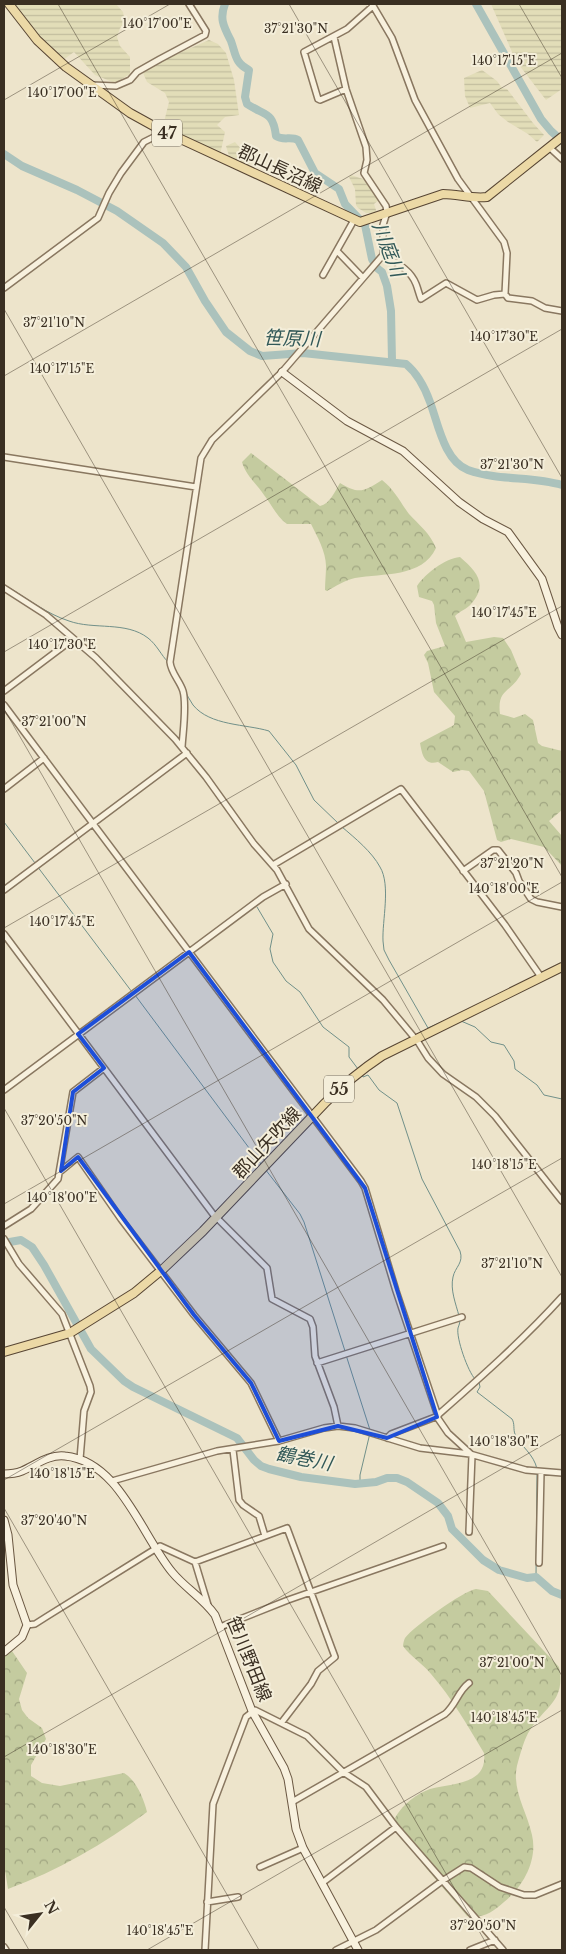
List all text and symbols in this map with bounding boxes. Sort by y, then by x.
text: 140°17'00"E [122,16,192,31]
text: 37°21'30"N [264,21,328,36]
text: 140°17'15"E [472,53,536,68]
text: 140°17'00"E [27,85,97,100]
road number: 47 [152,120,182,146]
street label: 郡山長沼線 [235,140,325,198]
water label: 川庭川 [368,218,410,282]
text: 37°21'10"N [23,315,85,330]
water label: 笹原川 [263,326,323,351]
text: 140°17'30"E [470,329,538,344]
text: 140°17'15"E [30,361,94,376]
text: 37°21'30"N [480,457,544,472]
text: 140°17'45"E [471,605,537,620]
text: 140°17'30"E [28,637,96,652]
text: 37°21'00"N [21,714,87,729]
text: 37°21'20"N [480,856,544,871]
text: 140°18'00"E [469,881,540,896]
text: 140°17'45"E [29,914,95,929]
road number: 55 [324,1076,354,1102]
street label: 郡山矢吹線 [228,1103,306,1183]
text: 37°20'50"N [21,1113,87,1128]
text: 140°18'15"E [471,1157,537,1172]
text: 140°18'00"E [27,1190,98,1205]
text: 37°21'10"N [481,1256,543,1271]
text: 140°18'30"E [469,1434,539,1449]
water label: 鶴巻川 [274,1442,336,1476]
text: 140°18'15"E [29,1466,95,1481]
text: 37°20'40"N [21,1513,87,1528]
street label: 笹川野田線 [222,1613,276,1705]
text: 37°21'00"N [479,1655,545,1670]
text: 140°18'45"E [471,1710,538,1725]
text: 140°18'30"E [27,1742,97,1757]
north arrow [15,1889,65,1939]
text: N [40,1897,62,1918]
text: 37°20'50"N [450,1918,516,1933]
text: 140°18'45"E [127,1923,194,1938]

